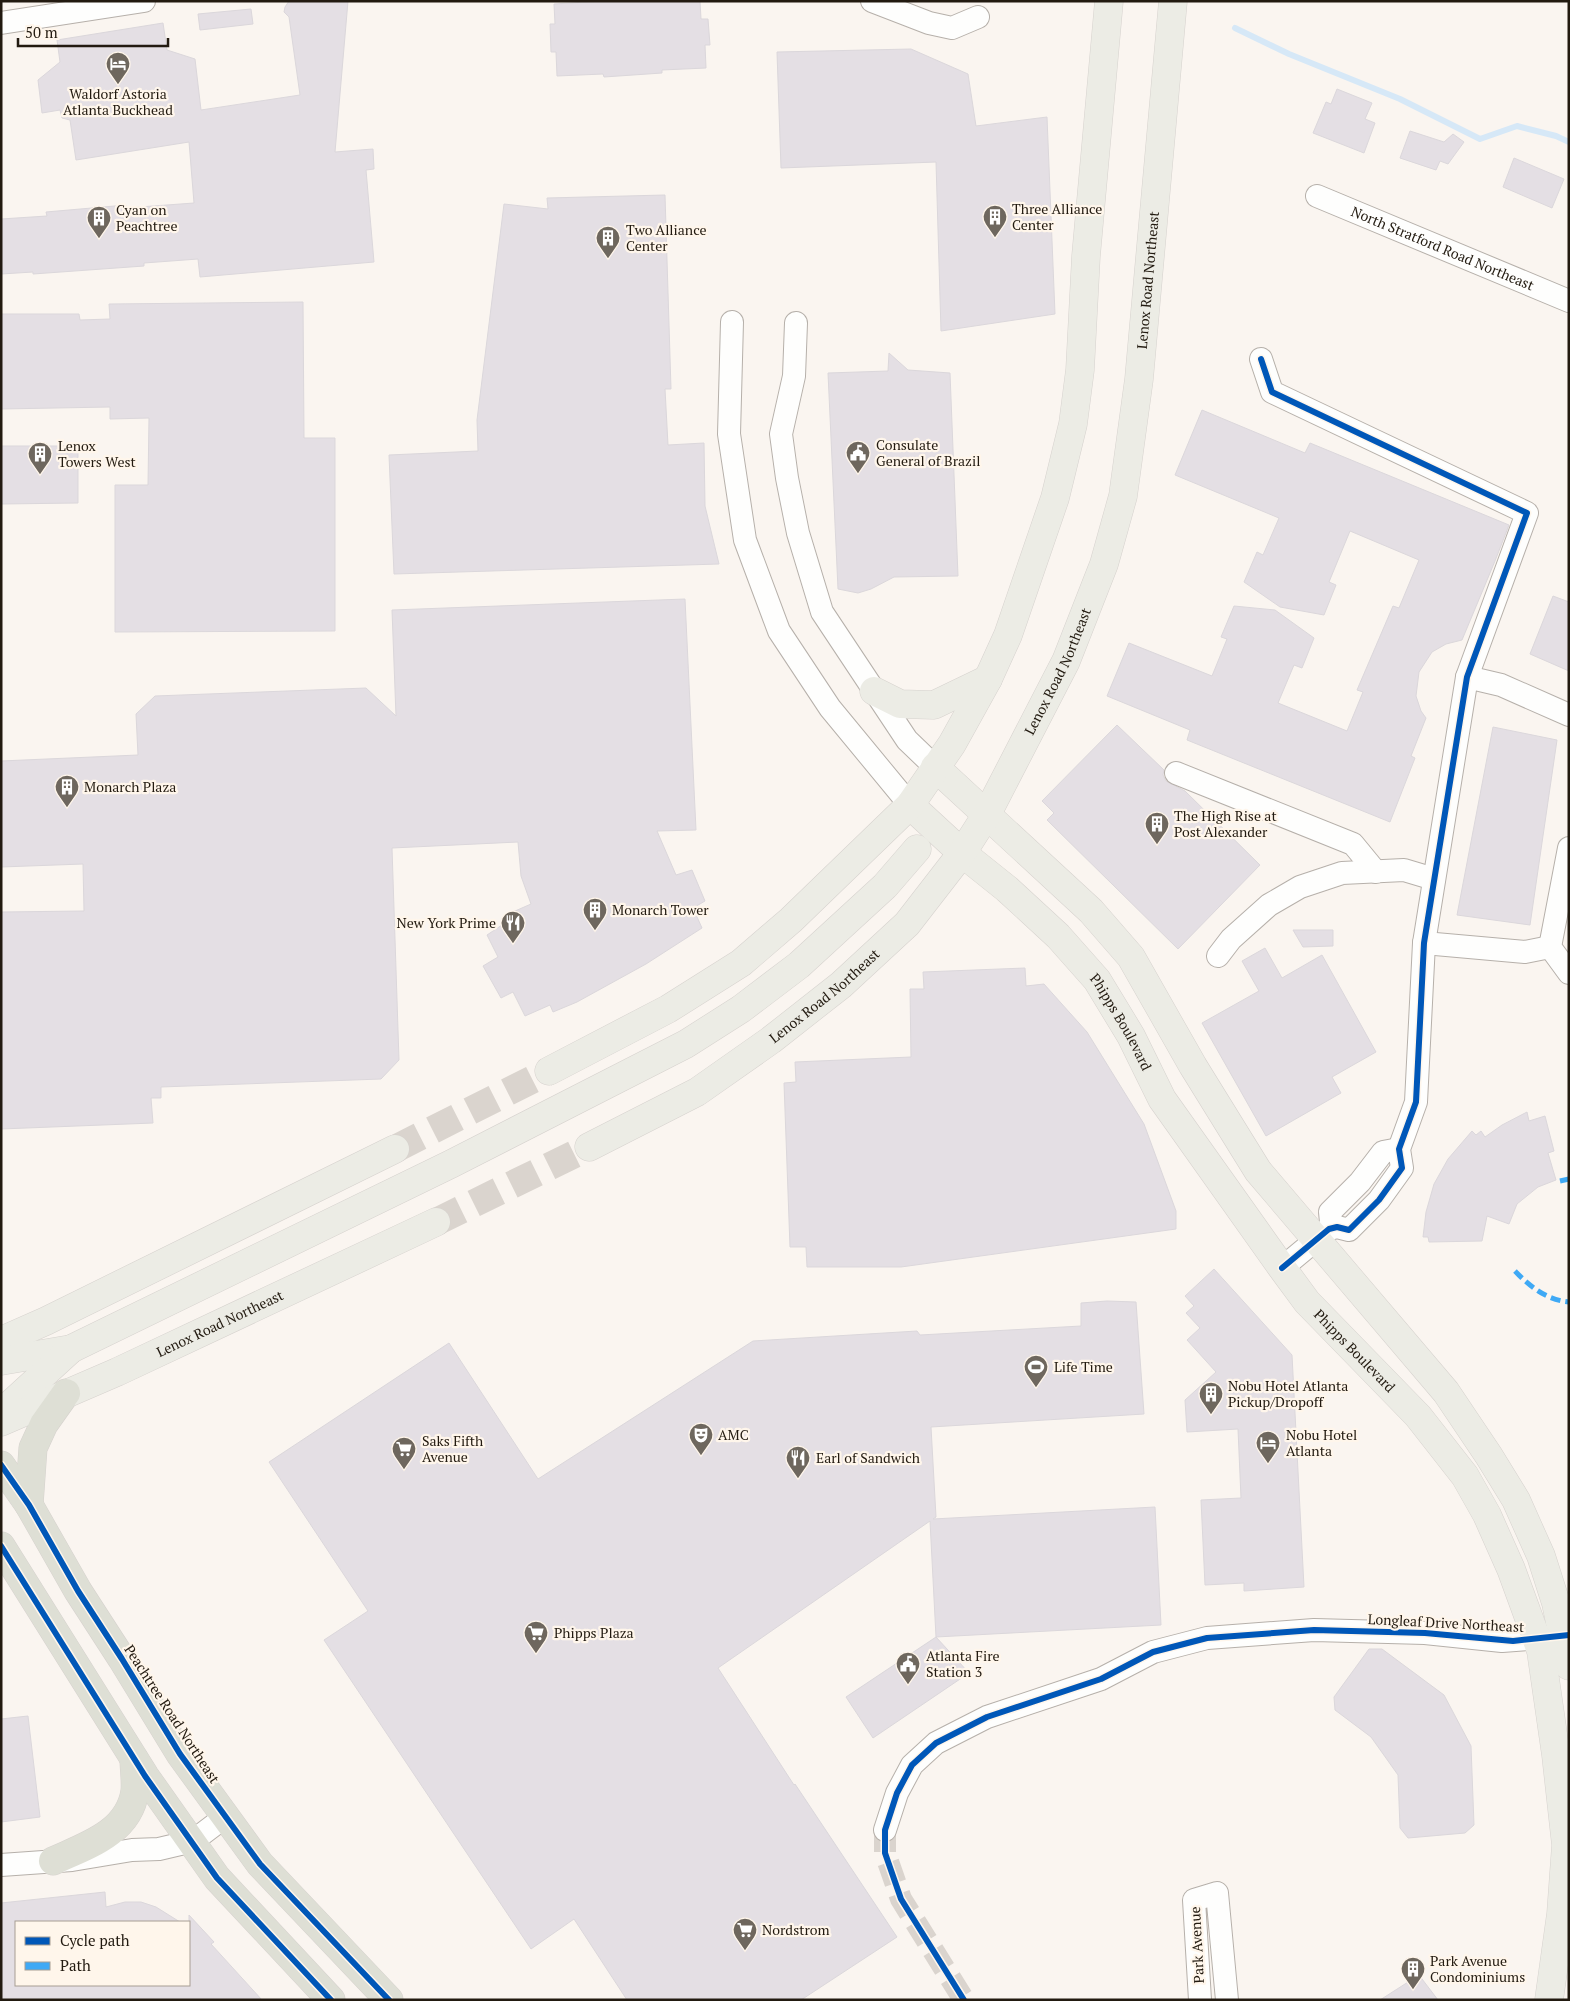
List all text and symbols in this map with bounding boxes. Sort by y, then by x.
scale bar [18,15,168,47]
text: 50 m [25,22,58,42]
hotel icon: Waldorf Astoria Atlanta Buckhead [105,51,131,85]
place label: Waldorf Astoria Atlanta Buckhead [63,84,173,119]
place label: Three Alliance Center [1012,199,1102,234]
place label: Cyan on Peachtree [116,200,177,235]
street label: North Stratford Road Northeast [1348,201,1538,295]
building icon: Three Alliance Center [982,204,1008,238]
building icon: Cyan on Peachtree [86,205,112,239]
street label: Lenox Road Northeast [1132,210,1163,350]
place label: Two Alliance Center [626,220,706,255]
building icon: Two Alliance Center [595,225,621,259]
place label: Consulate General of Brazil [876,435,980,470]
place label: Lenox Towers West [58,436,137,471]
public building icon: Consulate General of Brazil [845,440,871,474]
building icon: Lenox Towers West [27,441,53,475]
street label: Lenox Road Northeast [1020,604,1095,738]
building icon: Monarch Plaza [54,774,80,808]
place label: Monarch Plaza [84,777,176,796]
place label: The High Rise at Post Alexander [1174,806,1277,841]
building icon: The High Rise at Post Alexander [1144,811,1170,845]
building icon: Monarch Tower [582,897,608,931]
place label: Monarch Tower [612,900,709,919]
restaurant icon: New York Prime [500,910,526,944]
place label: New York Prime [397,913,496,932]
street label: Lenox Road Northeast [765,944,884,1047]
street label: Phipps Boulevard [1086,969,1157,1074]
street label: Lenox Road Northeast [153,1285,287,1361]
street label: Phipps Boulevard [1310,1305,1400,1396]
sports icon: Life Time [1023,1354,1049,1388]
place label: Life Time [1054,1357,1113,1376]
place label: Nobu Hotel Atlanta Pickup/Dropoff [1228,1376,1348,1411]
building icon: Nobu Hotel Atlanta Pickup/Dropoff [1198,1381,1224,1415]
theatre icon: AMC [688,1422,714,1456]
place label: AMC [718,1425,749,1444]
place label: Nobu Hotel Atlanta [1286,1425,1357,1460]
hotel icon: Nobu Hotel Atlanta [1255,1430,1281,1464]
place label: Saks Fifth Avenue [422,1431,483,1466]
supermarket icon: Saks Fifth Avenue [391,1436,417,1470]
restaurant icon: Earl of Sandwich [785,1445,811,1479]
place label: Earl of Sandwich [816,1448,920,1467]
street label: Longleaf Drive Northeast [1367,1609,1526,1636]
supermarket icon: Phipps Plaza [523,1620,549,1654]
place label: Phipps Plaza [554,1623,634,1642]
street label: Peachtree Road Northeast [120,1641,225,1787]
place label: Atlanta Fire Station 3 [926,1646,1000,1681]
public building icon: Atlanta Fire Station 3 [895,1651,921,1685]
street label: Park Avenue [1185,1906,1208,1984]
supermarket icon: Nordstrom [732,1917,758,1951]
place label: Nordstrom [762,1920,830,1939]
legend [15,1921,190,1986]
text: Cycle path [60,1930,130,1950]
place label: Park Avenue Condominiums [1430,1951,1525,1986]
text: Path [60,1955,91,1975]
building icon: Park Avenue Condominiums [1400,1956,1426,1990]

